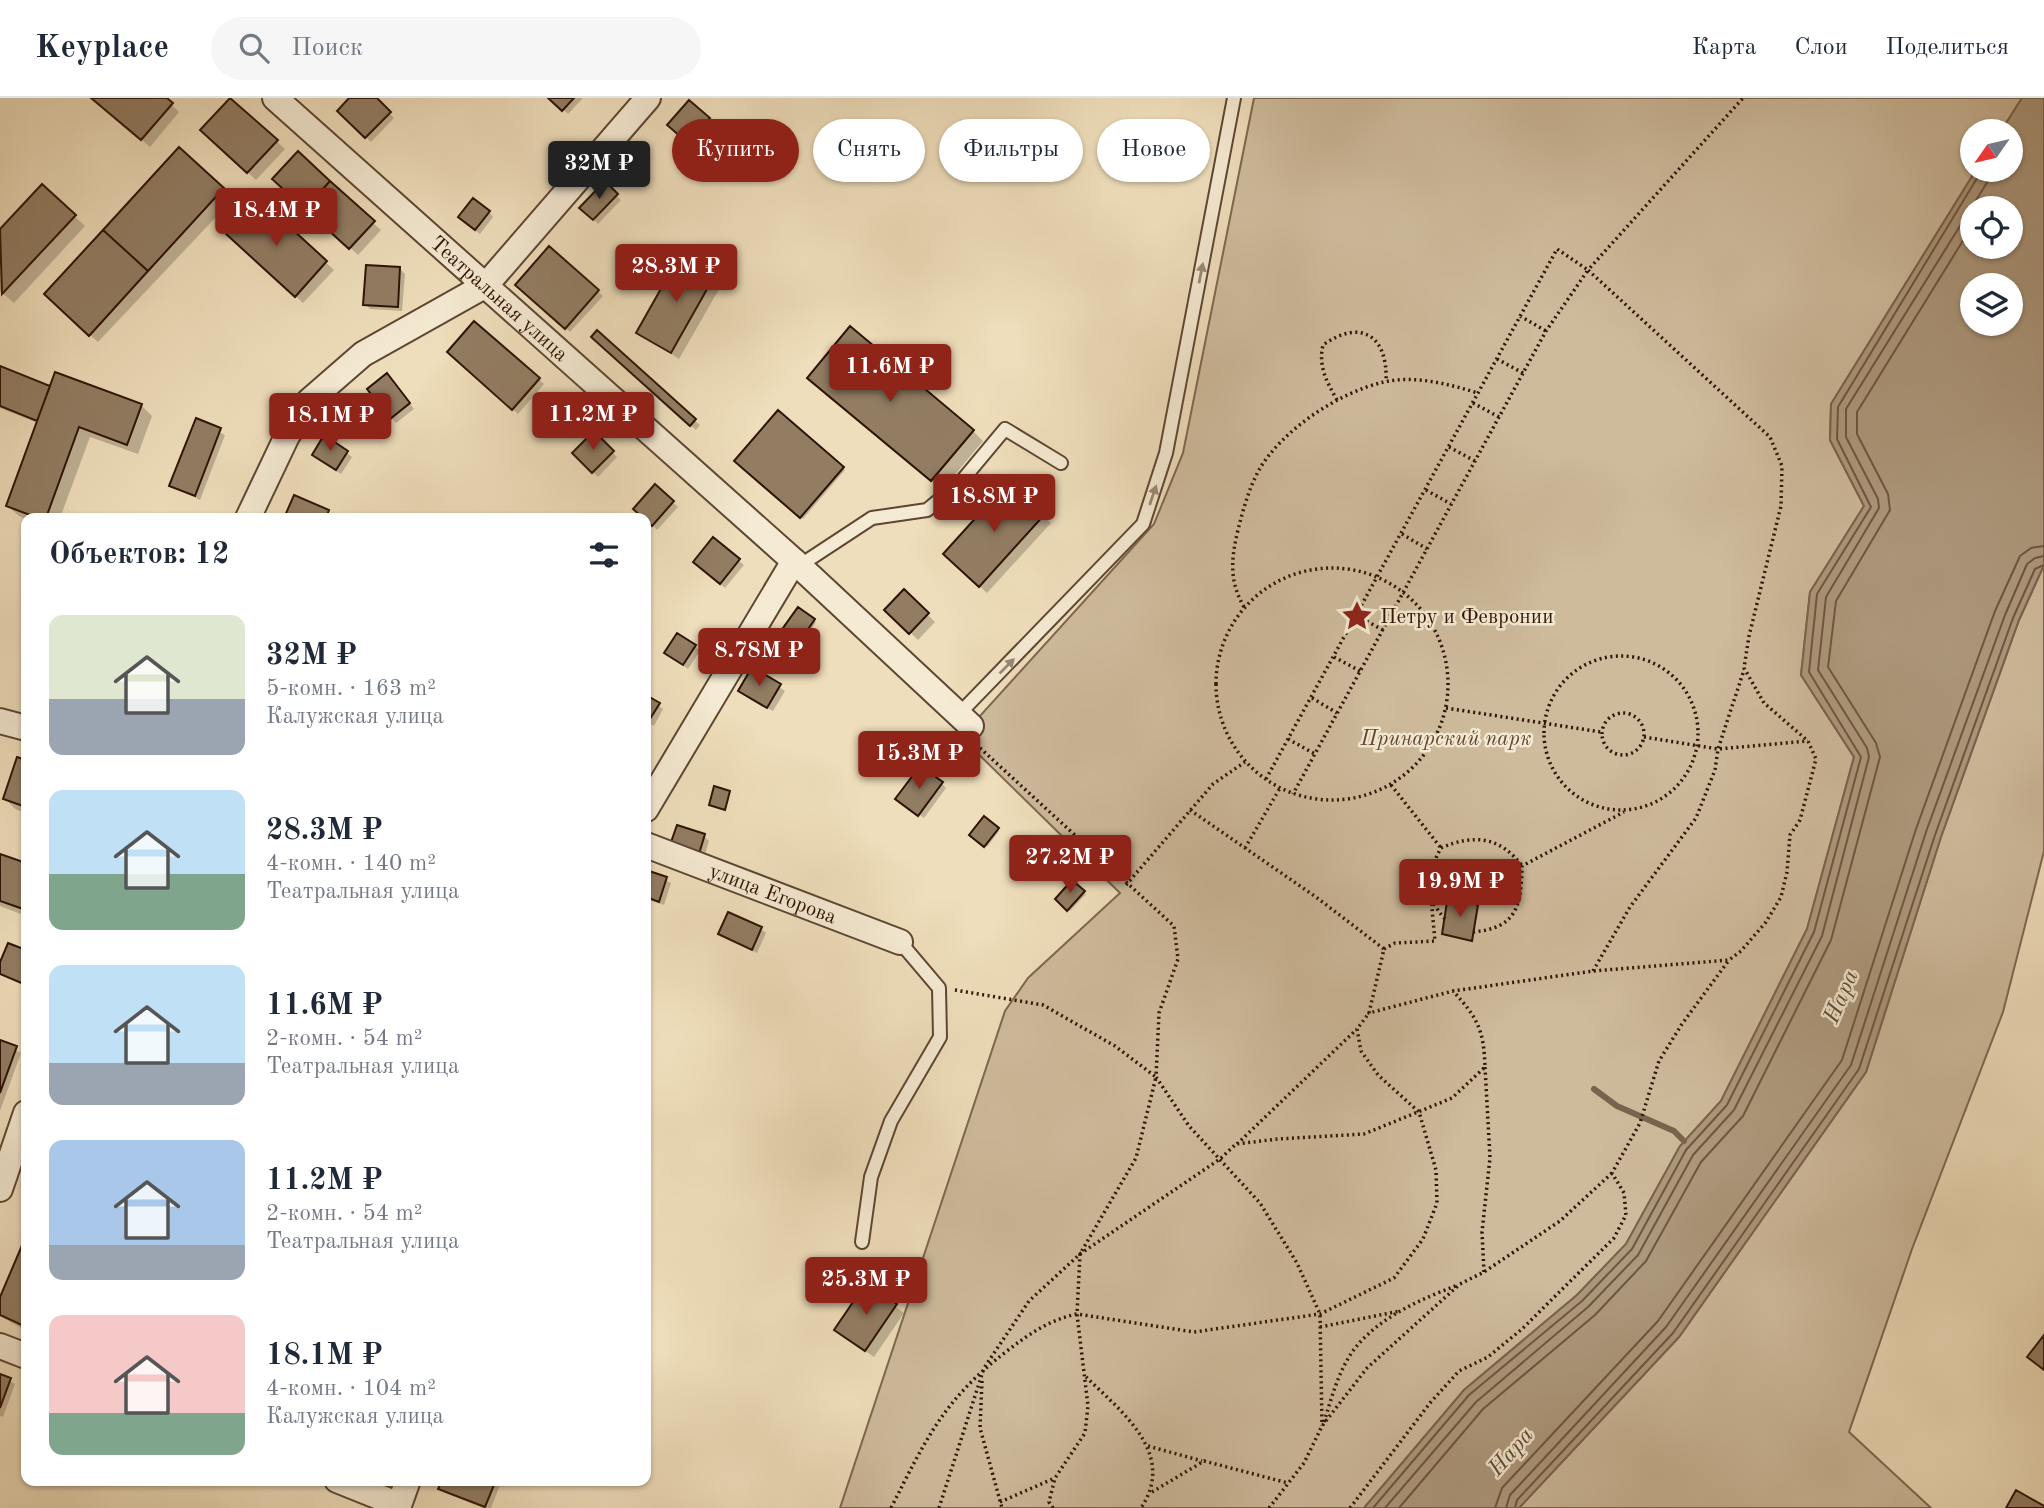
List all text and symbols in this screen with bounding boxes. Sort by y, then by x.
search box [211,17,701,80]
icon: search [235,29,273,67]
text: Keyplace [35,32,169,65]
text: Поиск [291,35,363,61]
text: Карта [1692,36,1757,60]
text: Слои [1795,36,1848,60]
text: Поделиться [1886,36,2009,60]
chip: Купить [672,119,799,182]
chip: Снять [813,119,925,182]
chip: Фильтры [939,119,1083,182]
chip: Новое [1097,119,1210,182]
north arrow [1960,119,2023,182]
map controls [1960,119,2023,336]
pin: 32M ₽ [550,141,648,201]
text: 32M ₽ [564,152,634,175]
pin: 18.4M ₽ [211,188,341,248]
button: locate [1960,196,2023,259]
text: 18.4M ₽ [231,199,321,222]
street label: Театральная улица [426,233,571,366]
pin: 28.3M ₽ [611,244,741,304]
text: 28.3M ₽ [631,255,721,278]
one-way arrow [1195,262,1206,284]
button: layers [1960,273,2023,336]
pin: 11.6M ₽ [825,344,955,404]
text: 11.6M ₽ [845,355,935,378]
pin: 11.2M ₽ [528,392,658,452]
pin: 18.1M ₽ [265,394,395,453]
text: 11.2M ₽ [548,403,638,426]
text: 18.1M ₽ [285,404,375,427]
pin: 18.8M ₽ [929,474,1059,534]
one-way arrow [1148,484,1159,505]
text: 18.8M ₽ [949,485,1039,508]
icon: filters [585,536,623,574]
text: Объектов: 12 [49,540,229,570]
place icon: Петру и Февронии [1340,599,1374,633]
place label: Петру и Февронии [1380,607,1553,628]
pin: 8.78M ₽ [694,628,824,688]
text: 8.78M ₽ [714,639,804,662]
text: 32M ₽ [266,641,357,671]
icon: home [105,643,189,727]
one-way arrow [999,658,1015,675]
text: 5-комн. · 163 m² [266,677,436,700]
text: Калужская улица [266,705,444,728]
park label: Принарский парк [1360,729,1531,750]
pin: 15.3M ₽ [854,732,984,791]
text: 15.3M ₽ [874,742,964,765]
text: 28.3M ₽ [266,816,383,846]
icon: home [105,818,189,902]
pin: 27.2M ₽ [1005,836,1135,895]
text: 27.2M ₽ [1025,846,1115,869]
text: 4-комн. · 140 m² [266,852,436,875]
pin: 19.9M ₽ [1395,860,1525,919]
street label: улица Егорова [706,861,839,929]
text: 19.9M ₽ [1415,870,1505,893]
text: Театральная улица [266,880,459,903]
water label: Нара [1820,967,1864,1028]
text: 11.6M ₽ [266,991,383,1021]
icon: home [105,993,189,1077]
text: 2-комн. · 54 m² [266,1027,423,1050]
text: Театральная улица [266,1055,459,1078]
text: 11.2M ₽ [266,1166,383,1196]
icon: home [105,1168,189,1252]
text: 2-комн. · 54 m² [266,1202,423,1225]
text: Театральная улица [266,1230,459,1253]
pin: 25.3M ₽ [801,1258,931,1317]
text: 25.3M ₽ [821,1268,911,1291]
text: 18.1M ₽ [266,1341,383,1371]
icon: home [105,1343,189,1427]
text: 4-комн. · 104 m² [266,1377,436,1400]
text: Калужская улица [266,1405,444,1428]
water label: Нара [1484,1424,1539,1482]

